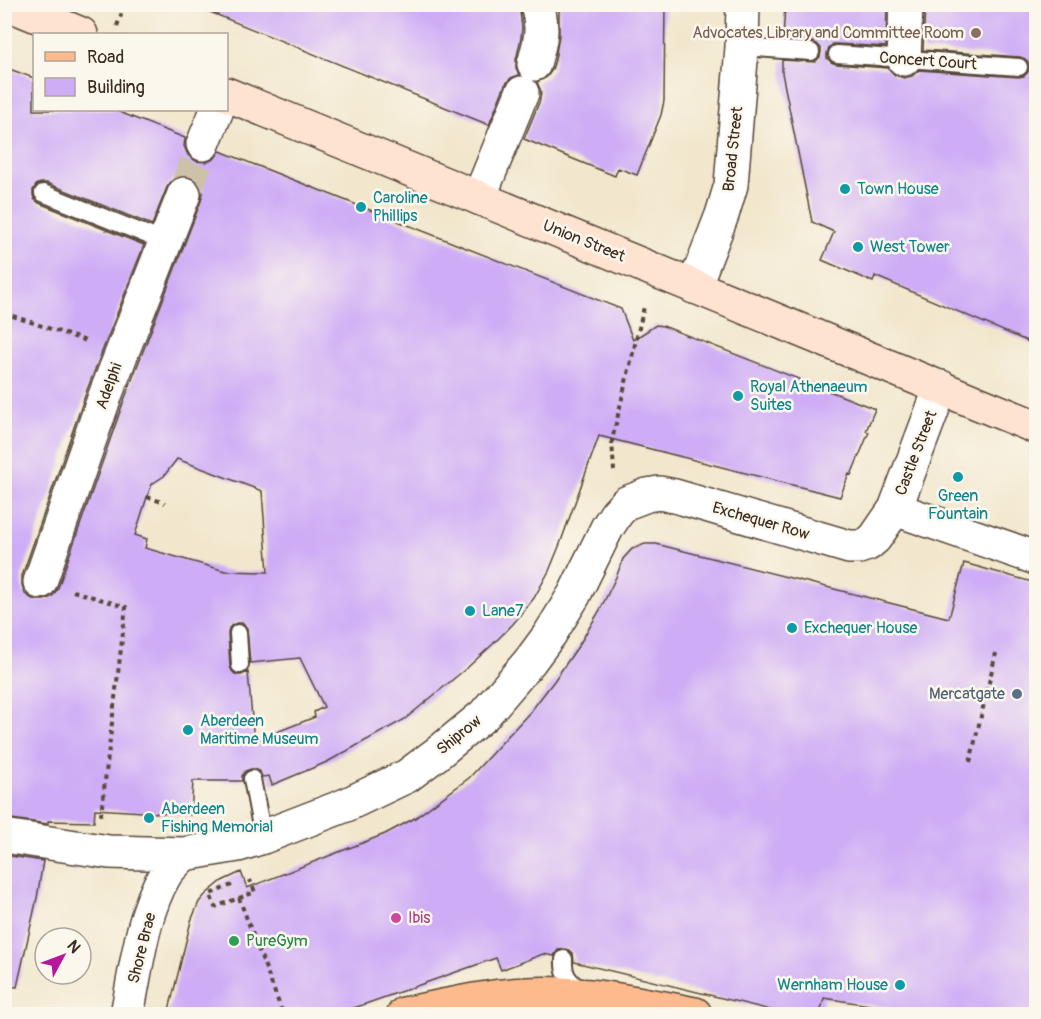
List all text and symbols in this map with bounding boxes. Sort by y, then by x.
place label: Advocates Library and Committee Room [692,23,964,43]
marker: Advocates Library and Committee Room [969,26,983,40]
legend [33,33,228,111]
text: Road [87,46,124,69]
street label: Concert Court [879,48,978,74]
text: Building [87,76,145,99]
street label: Broad Street [719,105,747,192]
place label: Town House [857,179,939,199]
marker: Town House [838,182,852,196]
place label: Caroline Phillips [373,188,428,226]
marker: Caroline Phillips [354,200,368,214]
street label: Union Street [540,215,629,267]
place label: West Tower [870,237,950,257]
marker: West Tower [851,240,865,254]
street label: Adelphi [91,360,127,412]
place label: Royal Athenaeum Suites [750,377,867,415]
marker: Royal Athenaeum Suites [731,389,745,403]
street label: Castle Street [891,407,942,498]
marker: Green Fountain [951,470,965,484]
place label: Green Fountain [928,486,988,524]
street label: Exchequer Row [710,498,812,544]
place label: Lane7 [482,601,524,621]
marker: Lane7 [463,604,477,618]
place label: Exchequer House [804,618,918,638]
marker: Exchequer House [785,621,799,635]
place label: Mercatgate [929,684,1005,704]
marker: Mercatgate [1010,687,1024,701]
place label: Aberdeen Maritime Museum [200,711,318,749]
street label: Shiprow [432,711,486,759]
marker: Aberdeen Maritime Museum [181,723,195,737]
place label: Aberdeen Fishing Memorial [161,799,273,837]
marker: Aberdeen Fishing Memorial [142,811,156,825]
place label: Ibis [408,908,430,928]
street label: Shore Brae [124,910,160,985]
marker: Ibis [389,911,403,925]
north arrow [33,926,93,986]
place label: PureGym [246,931,308,951]
marker: PureGym [227,934,241,948]
text: N [62,936,85,958]
place label: Wernham House [777,975,888,995]
marker: Wernham House [893,978,907,992]

